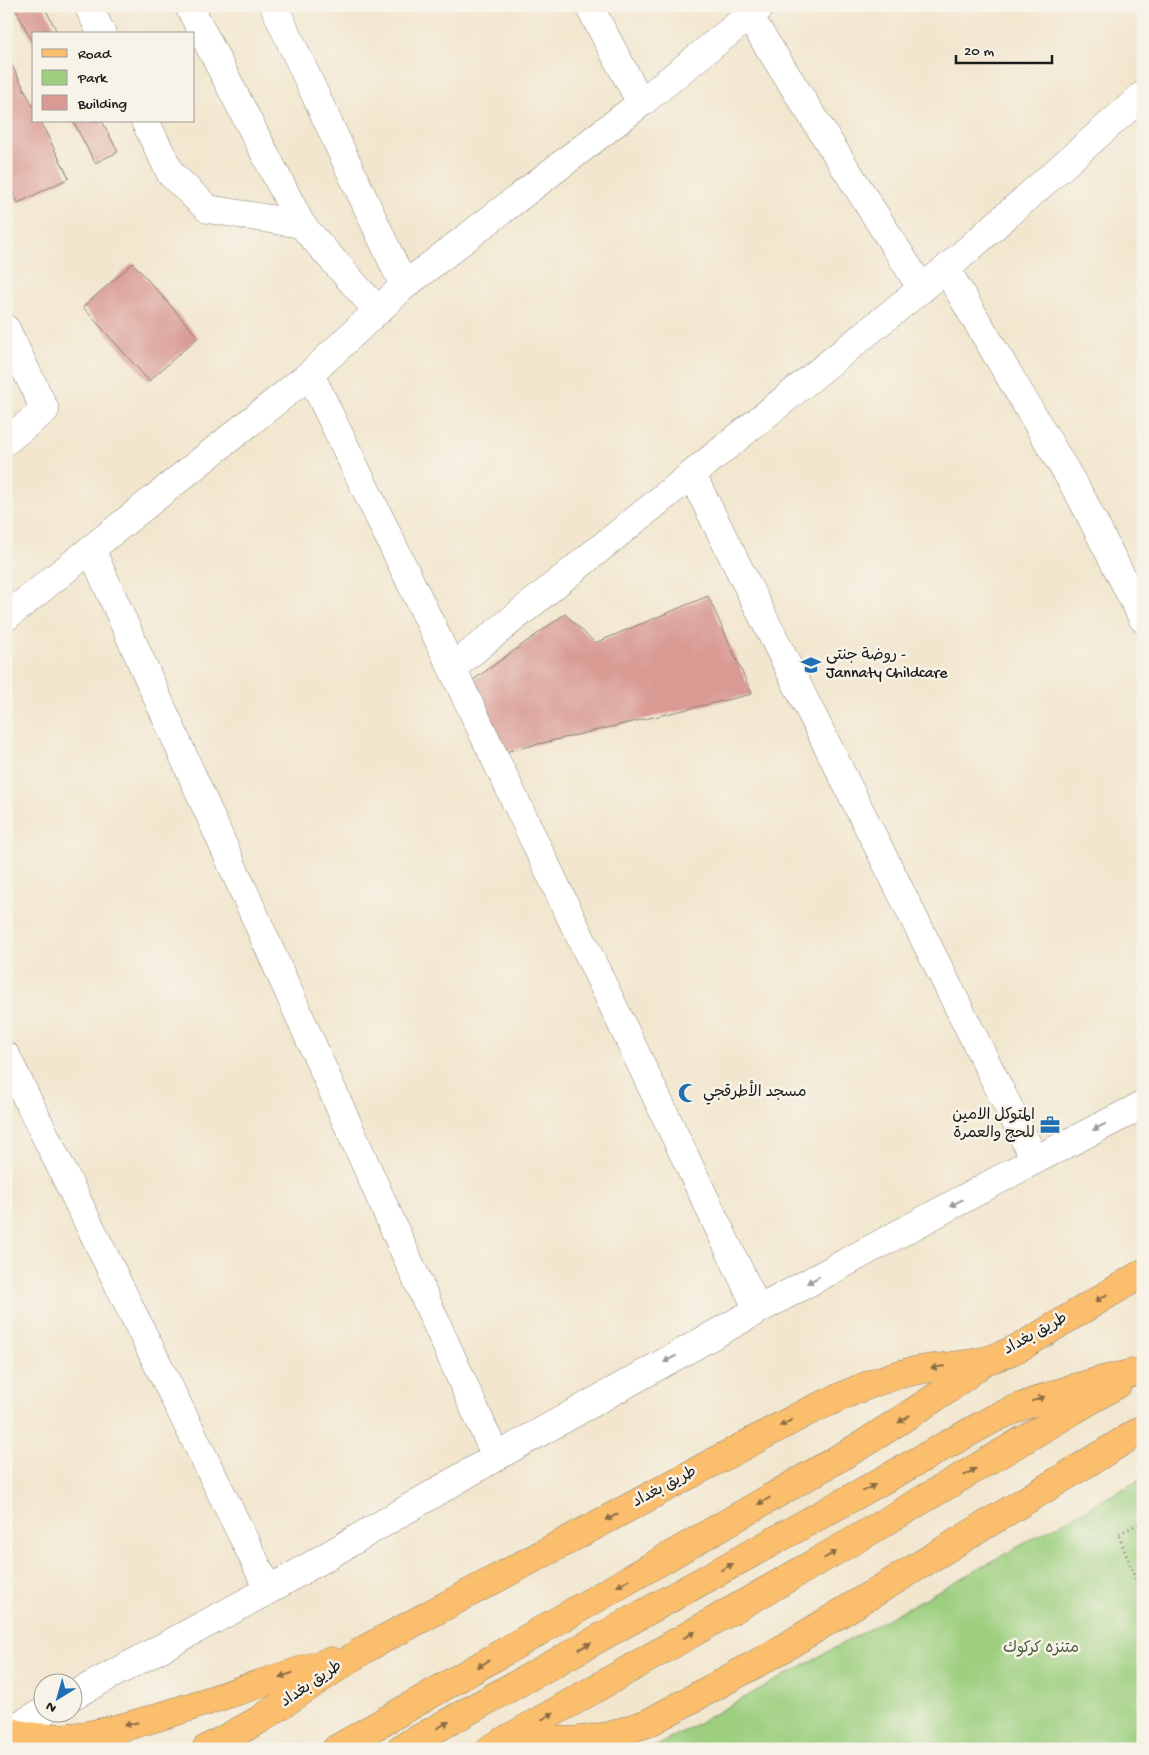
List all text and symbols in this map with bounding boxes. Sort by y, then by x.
legend [32,32,195,122]
scale bar [956,32,1053,64]
text: 20 m [964,43,994,61]
text: Road [78,46,112,64]
text: Park [77,70,108,88]
text: Building [77,96,127,114]
place label: روضة جنتي - Jannaty Childcare [826,646,948,684]
school or university icon: روضة جنتي - Jannaty Childcare [800,654,822,676]
place label: مسجد الأطرقجي [703,1080,807,1105]
mosque icon: مسجد الأطرقجي [677,1082,699,1104]
place label: المتوكل الامين للحج والعمرة [952,1107,1035,1144]
office icon: المتوكل الامين للحج والعمرة [1039,1114,1061,1136]
one-way arrow [1092,1123,1107,1131]
one-way arrow [948,1199,963,1207]
one-way arrow [805,1276,820,1284]
one-way arrow [1095,1294,1108,1303]
street label: طريق بغداد [1001,1310,1071,1360]
one-way arrow [664,1354,677,1363]
one-way arrow [930,1363,946,1371]
one-way arrow [1030,1395,1045,1402]
one-way arrow [897,1414,910,1423]
one-way arrow [779,1419,794,1427]
street label: طريق بغداد [629,1463,701,1513]
one-way arrow [963,1468,978,1476]
one-way arrow [862,1484,876,1492]
one-way arrow [757,1497,771,1506]
one-way arrow [606,1512,619,1521]
one-way arrow [823,1550,837,1559]
one-way arrow [720,1563,734,1571]
one-way arrow [616,1579,631,1587]
one-way arrow [682,1631,696,1640]
park label: متنزه كركوك [1003,1640,1079,1659]
one-way arrow [578,1642,592,1650]
street label: طريق بغداد [278,1657,346,1713]
one-way arrow [476,1660,489,1669]
north arrow [32,1672,82,1722]
one-way arrow [278,1672,293,1680]
text: N [43,1697,60,1716]
one-way arrow [541,1712,555,1720]
one-way arrow [123,1720,138,1728]
one-way arrow [436,1721,450,1729]

